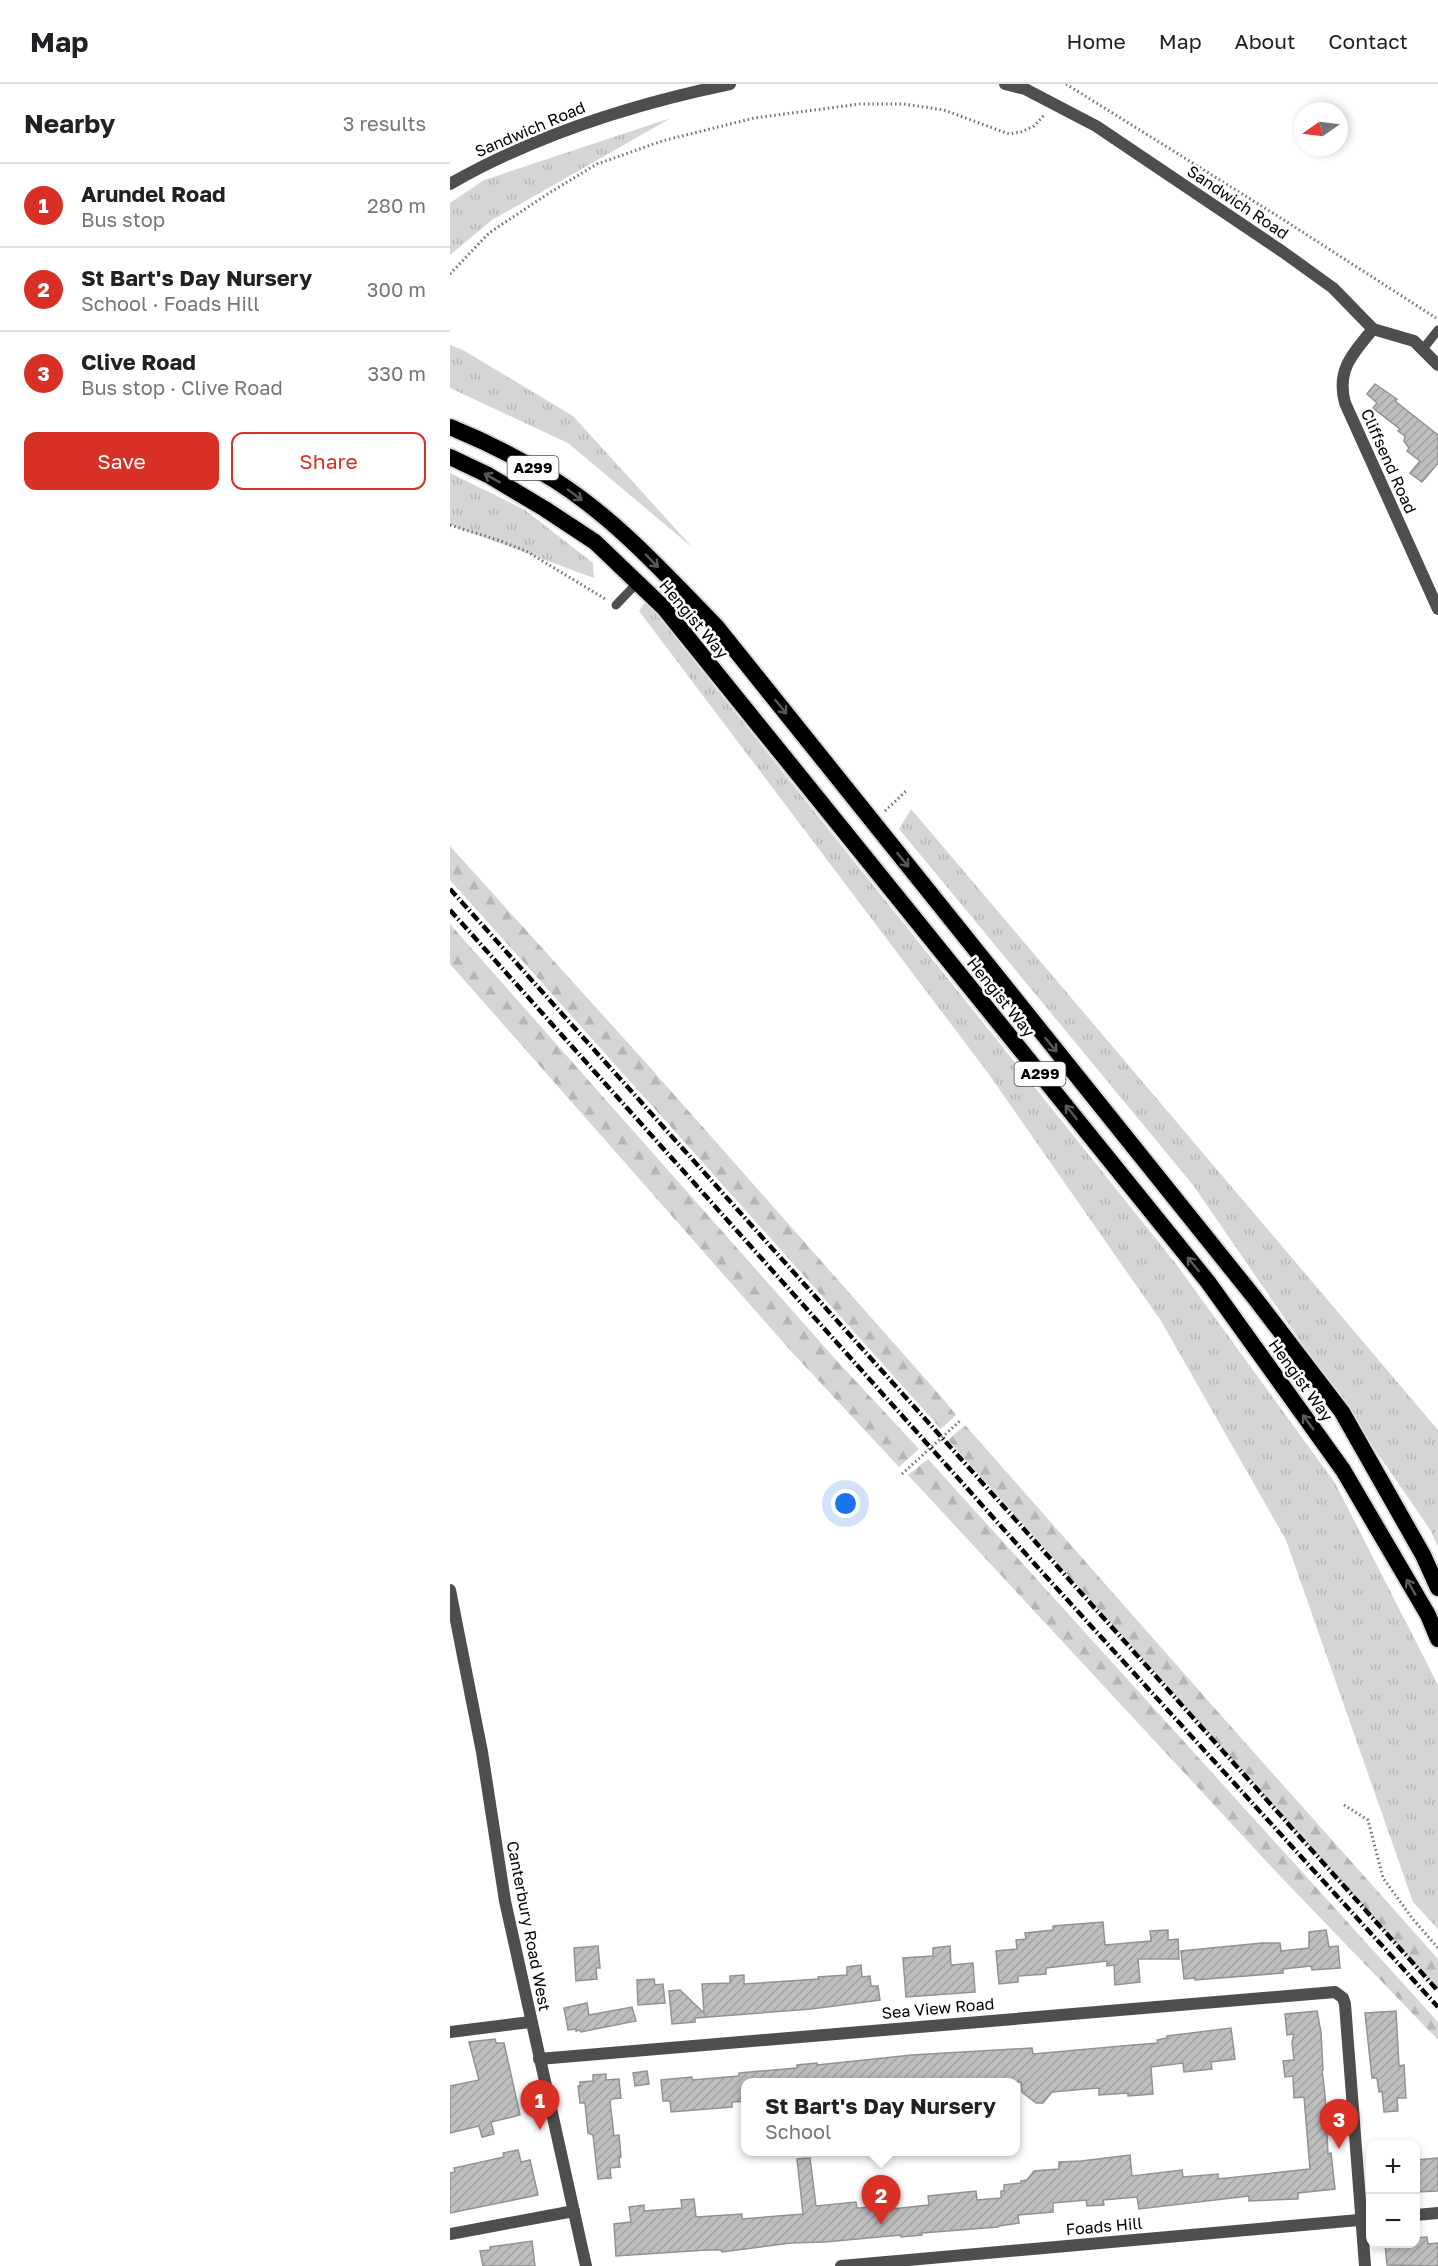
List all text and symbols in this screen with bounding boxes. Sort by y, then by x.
text: Map [30,25,88,58]
text: Home [1066,28,1126,54]
text: Map [1159,28,1202,54]
text: About [1235,28,1295,54]
text: Contact [1328,28,1408,54]
street label: Sandwich Road [472,97,588,161]
north arrow [1294,102,1348,156]
text: Nearby [24,108,115,139]
text: 3 results [343,111,426,135]
street label: Sandwich Road [1184,161,1292,243]
text: Arundel Road [81,180,225,207]
text: 1 [38,193,49,217]
text: 280 m [367,193,426,217]
text: Bus stop [81,207,165,231]
text: St Bart's Day Nursery [81,264,312,291]
text: 2 [37,277,50,301]
text: 300 m [367,277,426,301]
text: School · Foads Hill [81,291,260,315]
text: Clive Road [81,348,196,375]
text: 3 [37,361,50,385]
text: 330 m [368,361,426,385]
text: Bus stop · Clive Road [81,375,283,399]
street label: Cliffsend Road [1357,405,1421,517]
button: Save [24,432,219,490]
button: Share [231,432,426,490]
road number: A299 [508,456,559,480]
one-way arrow [484,472,502,483]
one-way arrow [566,489,582,501]
one-way arrow [645,553,660,568]
street label: Hengist Way [655,576,733,662]
one-way arrow [774,699,787,715]
one-way arrow [896,851,909,867]
street label: Hengist Way [963,953,1039,1041]
one-way arrow [1044,1036,1057,1052]
road number: A299 [1014,1062,1066,1086]
one-way arrow [1064,1105,1077,1121]
one-way arrow [1187,1256,1200,1272]
street label: Hengist Way [1264,1335,1338,1425]
one-way arrow [1302,1414,1314,1430]
your location [831,1489,860,1518]
one-way arrow [1405,1579,1417,1596]
street label: Canterbury Road West [503,1839,555,2013]
street label: Sea View Road [881,1993,995,2023]
popup [741,2078,1020,2156]
pin: 1 [520,2080,560,2130]
text: St Bart's Day Nursery [765,2092,996,2119]
pin: 3 [1320,2100,1358,2149]
text: School [765,2119,831,2143]
map controls [1366,2140,1420,2248]
button: + [1366,2140,1420,2194]
pin: 2 [862,2176,900,2225]
button: − [1366,2194,1420,2248]
street label: Foads Hill [1065,2213,1143,2239]

